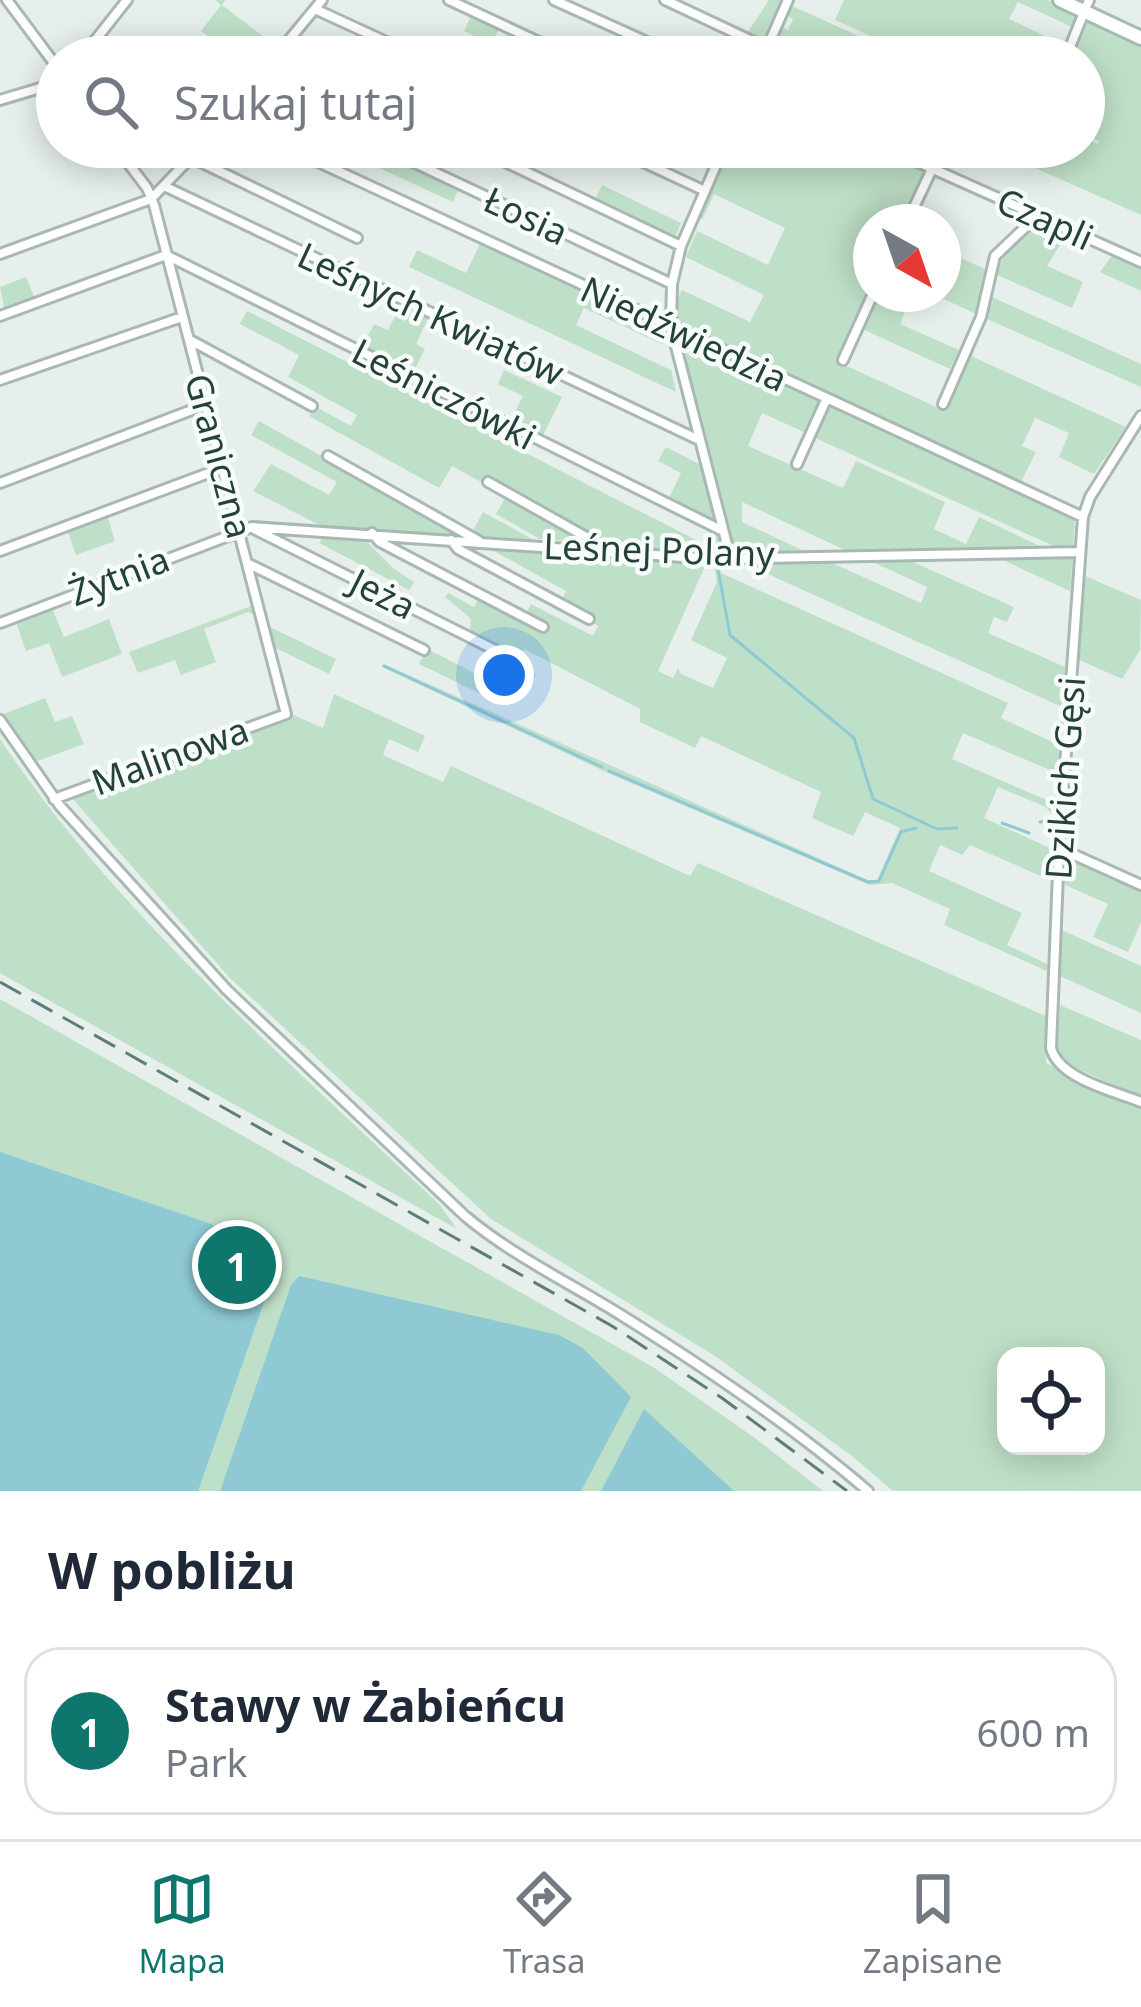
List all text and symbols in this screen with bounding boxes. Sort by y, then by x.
search box [36,36,1105,168]
icon: search [78,69,144,135]
text: Szukaj tutaj [174,72,417,133]
street label: Łosia [476,175,576,256]
street label: Czapli [989,176,1101,261]
north arrow [853,204,961,312]
street label: Leśnych Kwiatów [290,230,572,397]
street label: Niedźwiedzia [573,264,795,403]
street label: Leśniczówki [344,326,544,461]
street label: Graniczna [174,368,265,544]
street label: Leśnej Polany [543,521,776,578]
street label: Żytnia [62,534,176,617]
street label: Jeża [340,555,424,631]
your location [474,645,534,705]
street label: Dzikich Gęsi [1033,675,1096,881]
street label: Malinowa [85,705,255,806]
pin: 1 [198,1220,276,1310]
map controls [997,1347,1105,1455]
button: locate [997,1347,1105,1455]
text: W pobliżu [48,1534,296,1604]
text: Stawy w Żabieńcu [165,1674,566,1735]
text: 1 [79,1705,101,1758]
text: 600 m [976,1705,1090,1758]
text: Park [165,1735,247,1788]
tab: Mapa [139,1866,226,1983]
tab: Trasa [503,1866,586,1983]
tab: Zapisane [863,1866,1002,1983]

